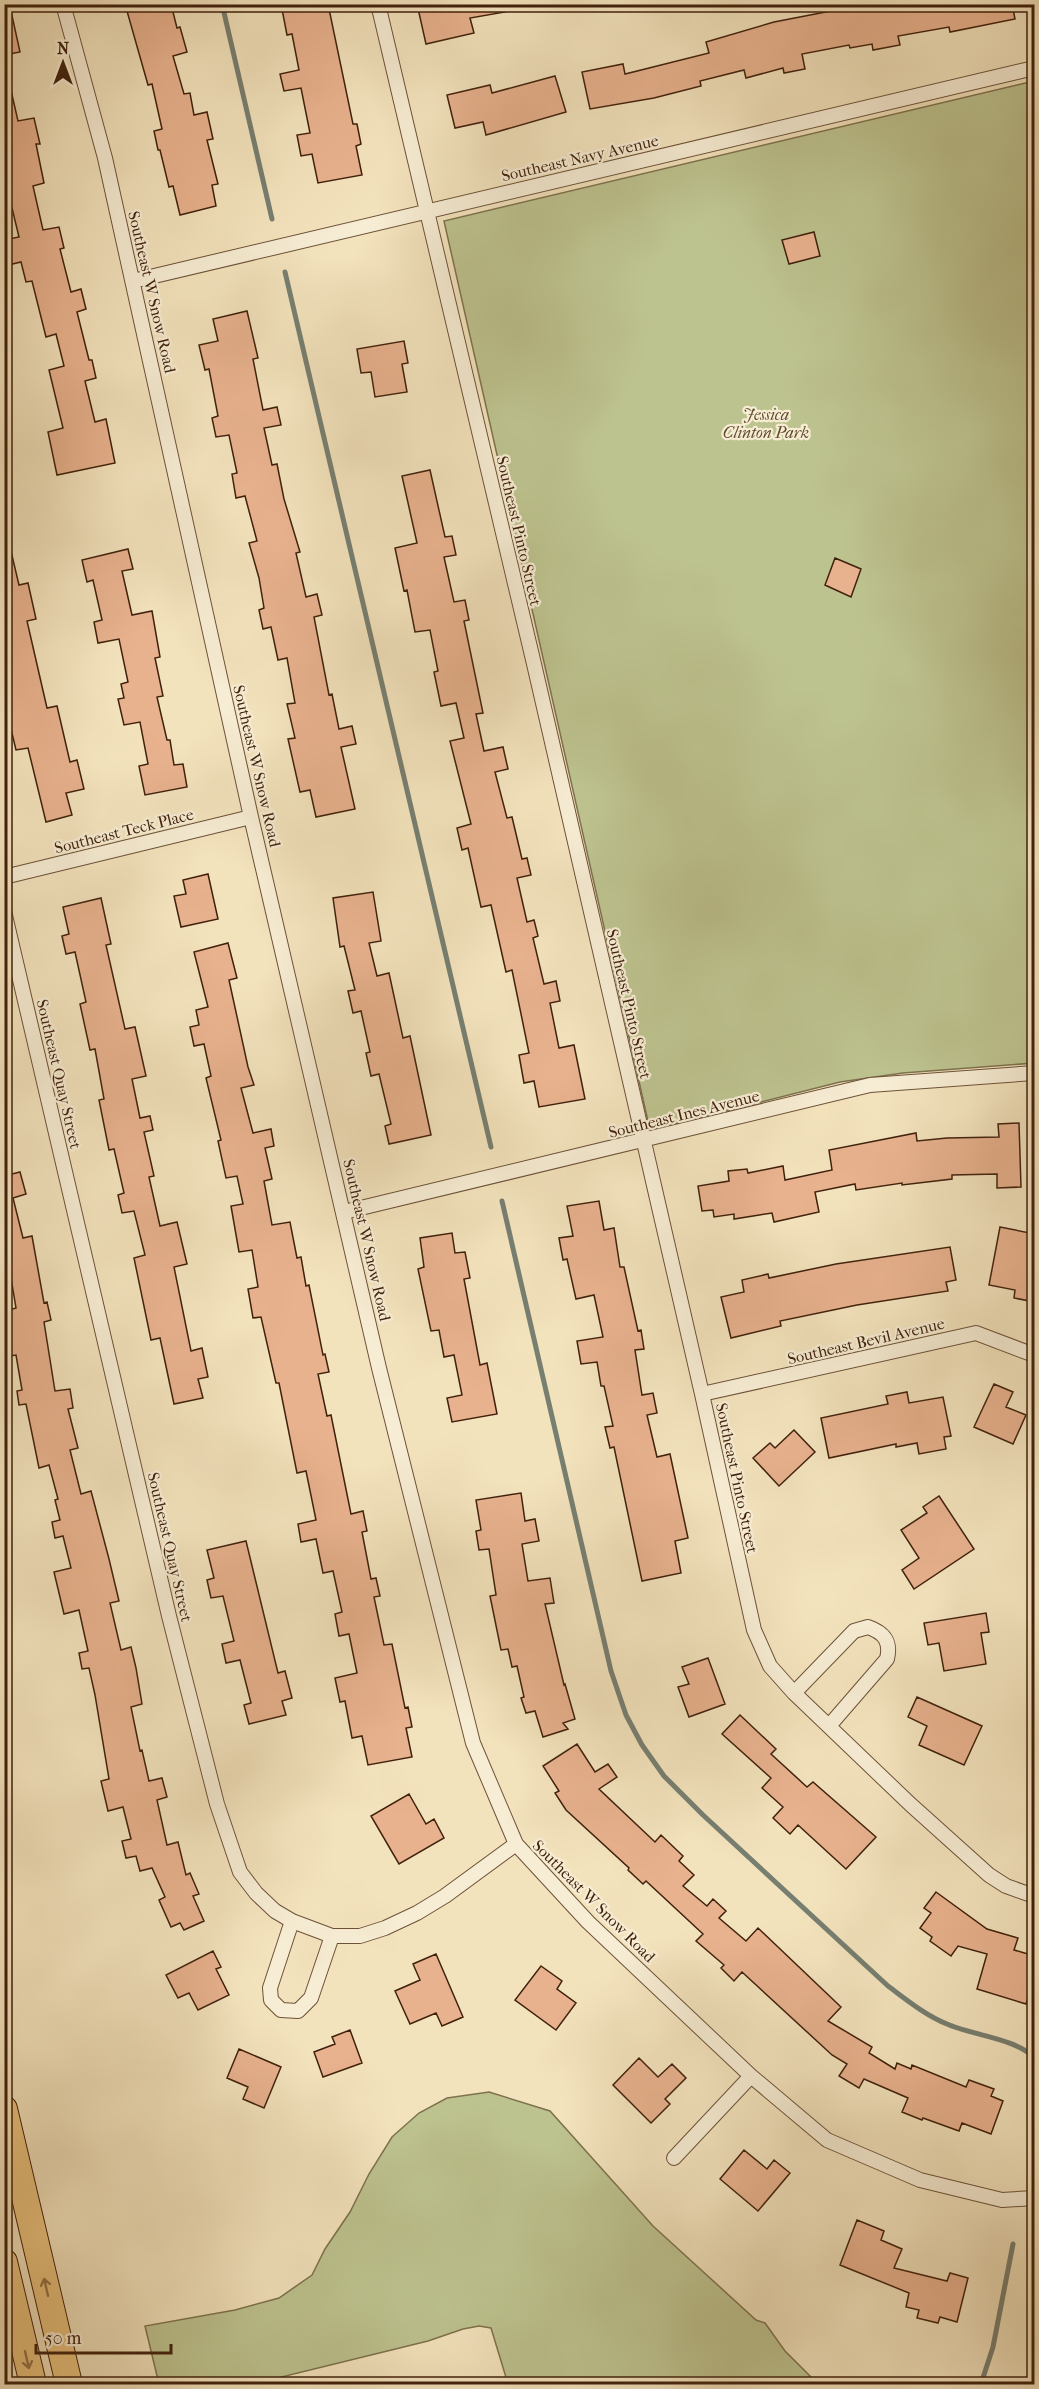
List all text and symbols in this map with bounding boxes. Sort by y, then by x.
north arrow [33,33,93,93]
text: N [57,39,70,58]
street label: Southeast Navy Avenue [500,131,661,185]
street label: Southeast W Snow Road [124,209,180,375]
park label: Jessica Clinton Park [723,405,809,442]
street label: Southeast Pinto Street [493,454,546,608]
street label: Southeast W Snow Road [229,683,285,849]
street label: Southeast Teck Place [52,804,196,857]
street label: Southeast Pinto Street [603,927,656,1081]
street label: Southeast Quay Street [33,997,86,1151]
street label: Southeast Ines Avenue [607,1086,761,1142]
street label: Southeast W Snow Road [339,1157,395,1323]
street label: Southeast Bevil Avenue [786,1314,946,1368]
street label: Southeast Pinto Street [712,1401,762,1555]
street label: Southeast Quay Street [144,1470,197,1624]
street label: Southeast W Snow Road [529,1836,659,1966]
one-way arrow [40,2277,52,2296]
scale bar [36,2317,171,2355]
text: 50 m [45,2328,82,2349]
one-way arrow [22,2350,34,2369]

